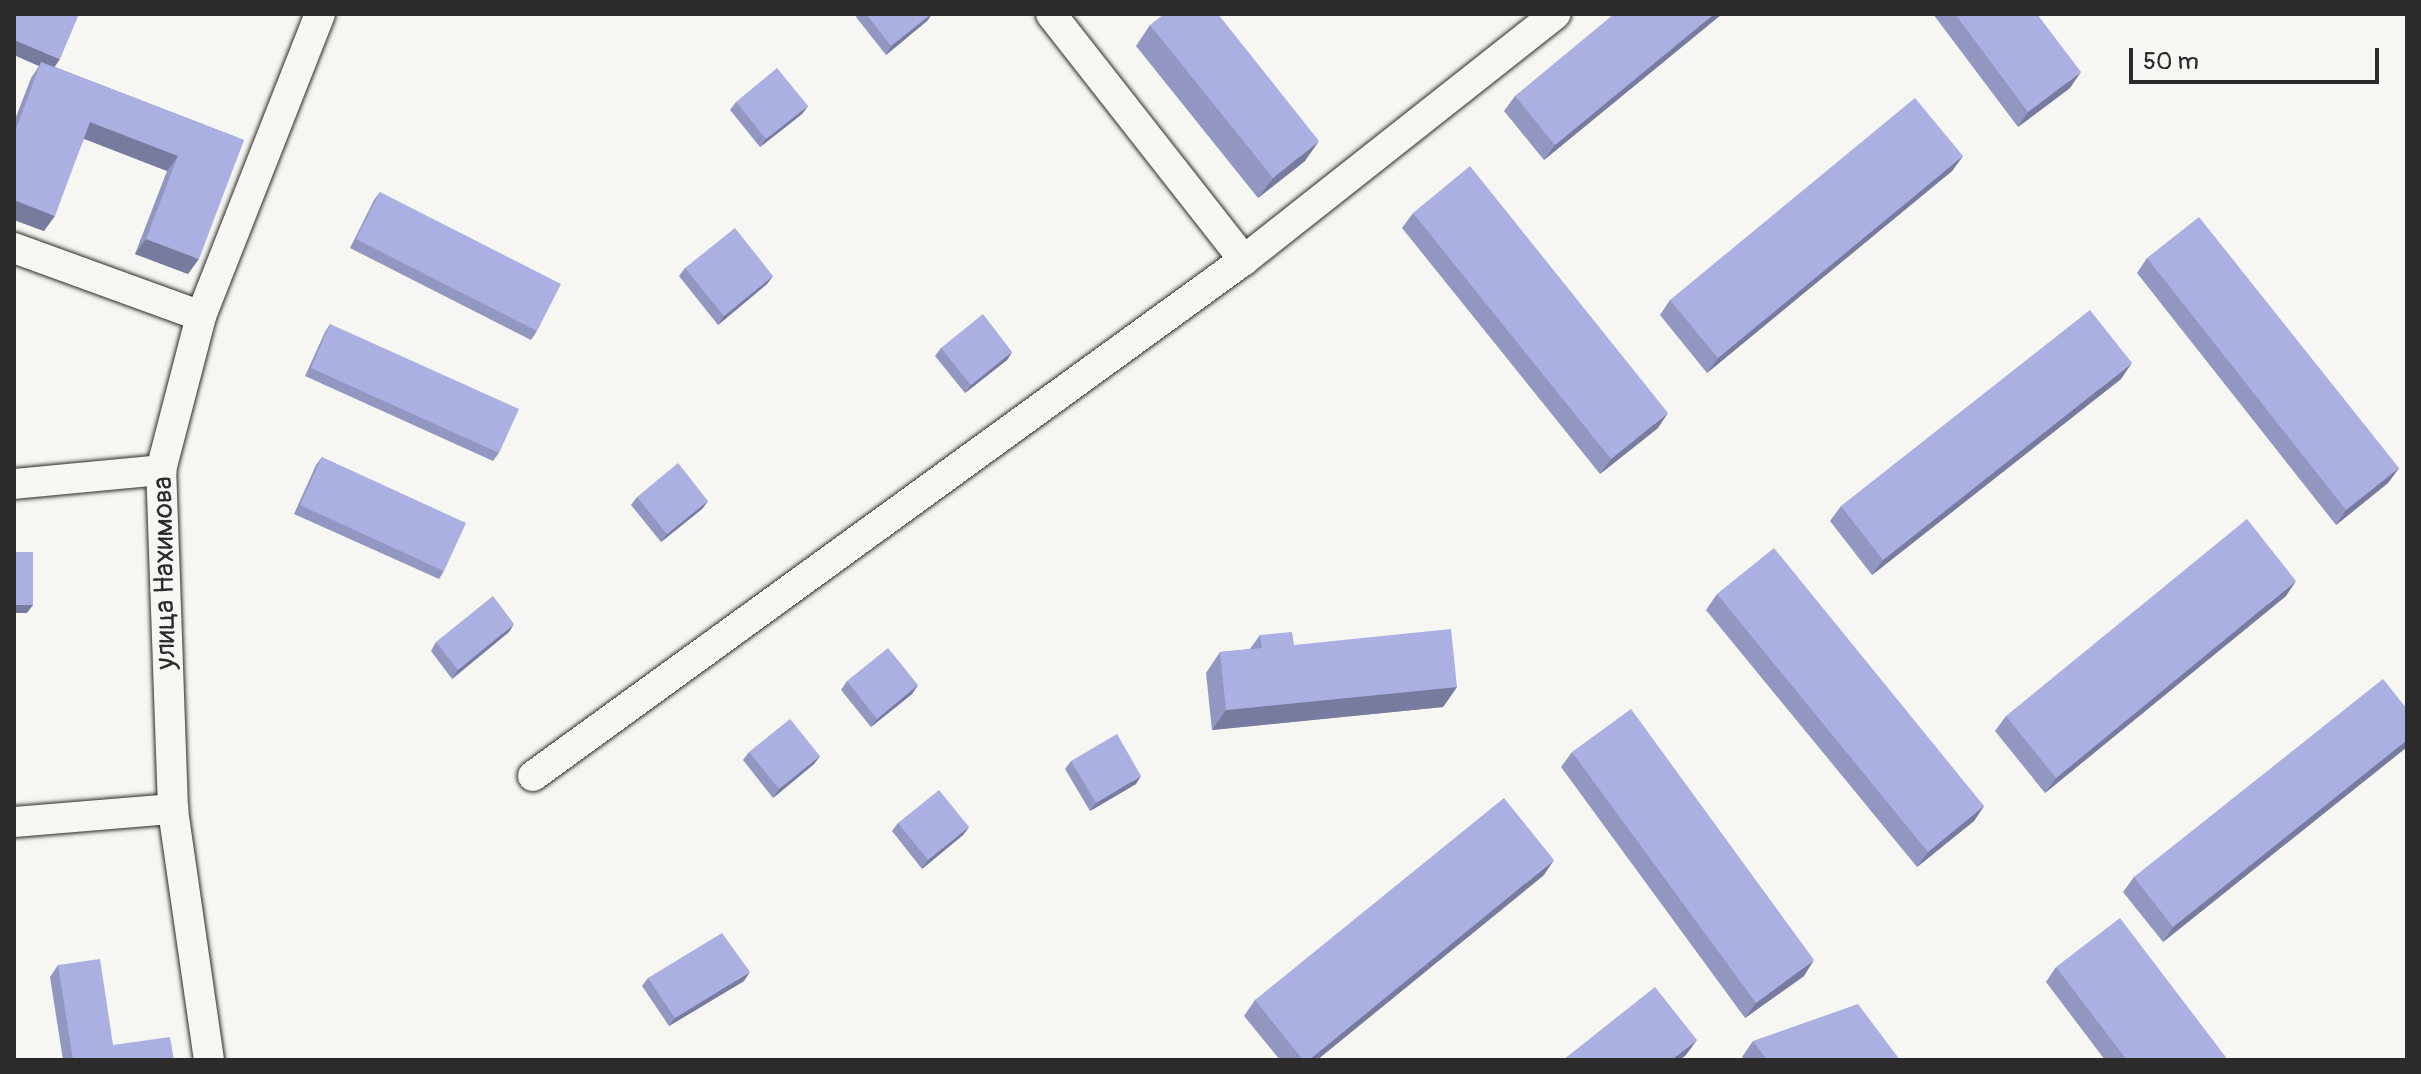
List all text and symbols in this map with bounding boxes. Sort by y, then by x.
scale bar [2133,32,2383,82]
text: 50 m [2143,47,2199,76]
street label: улица Нахимова [147,476,183,670]

